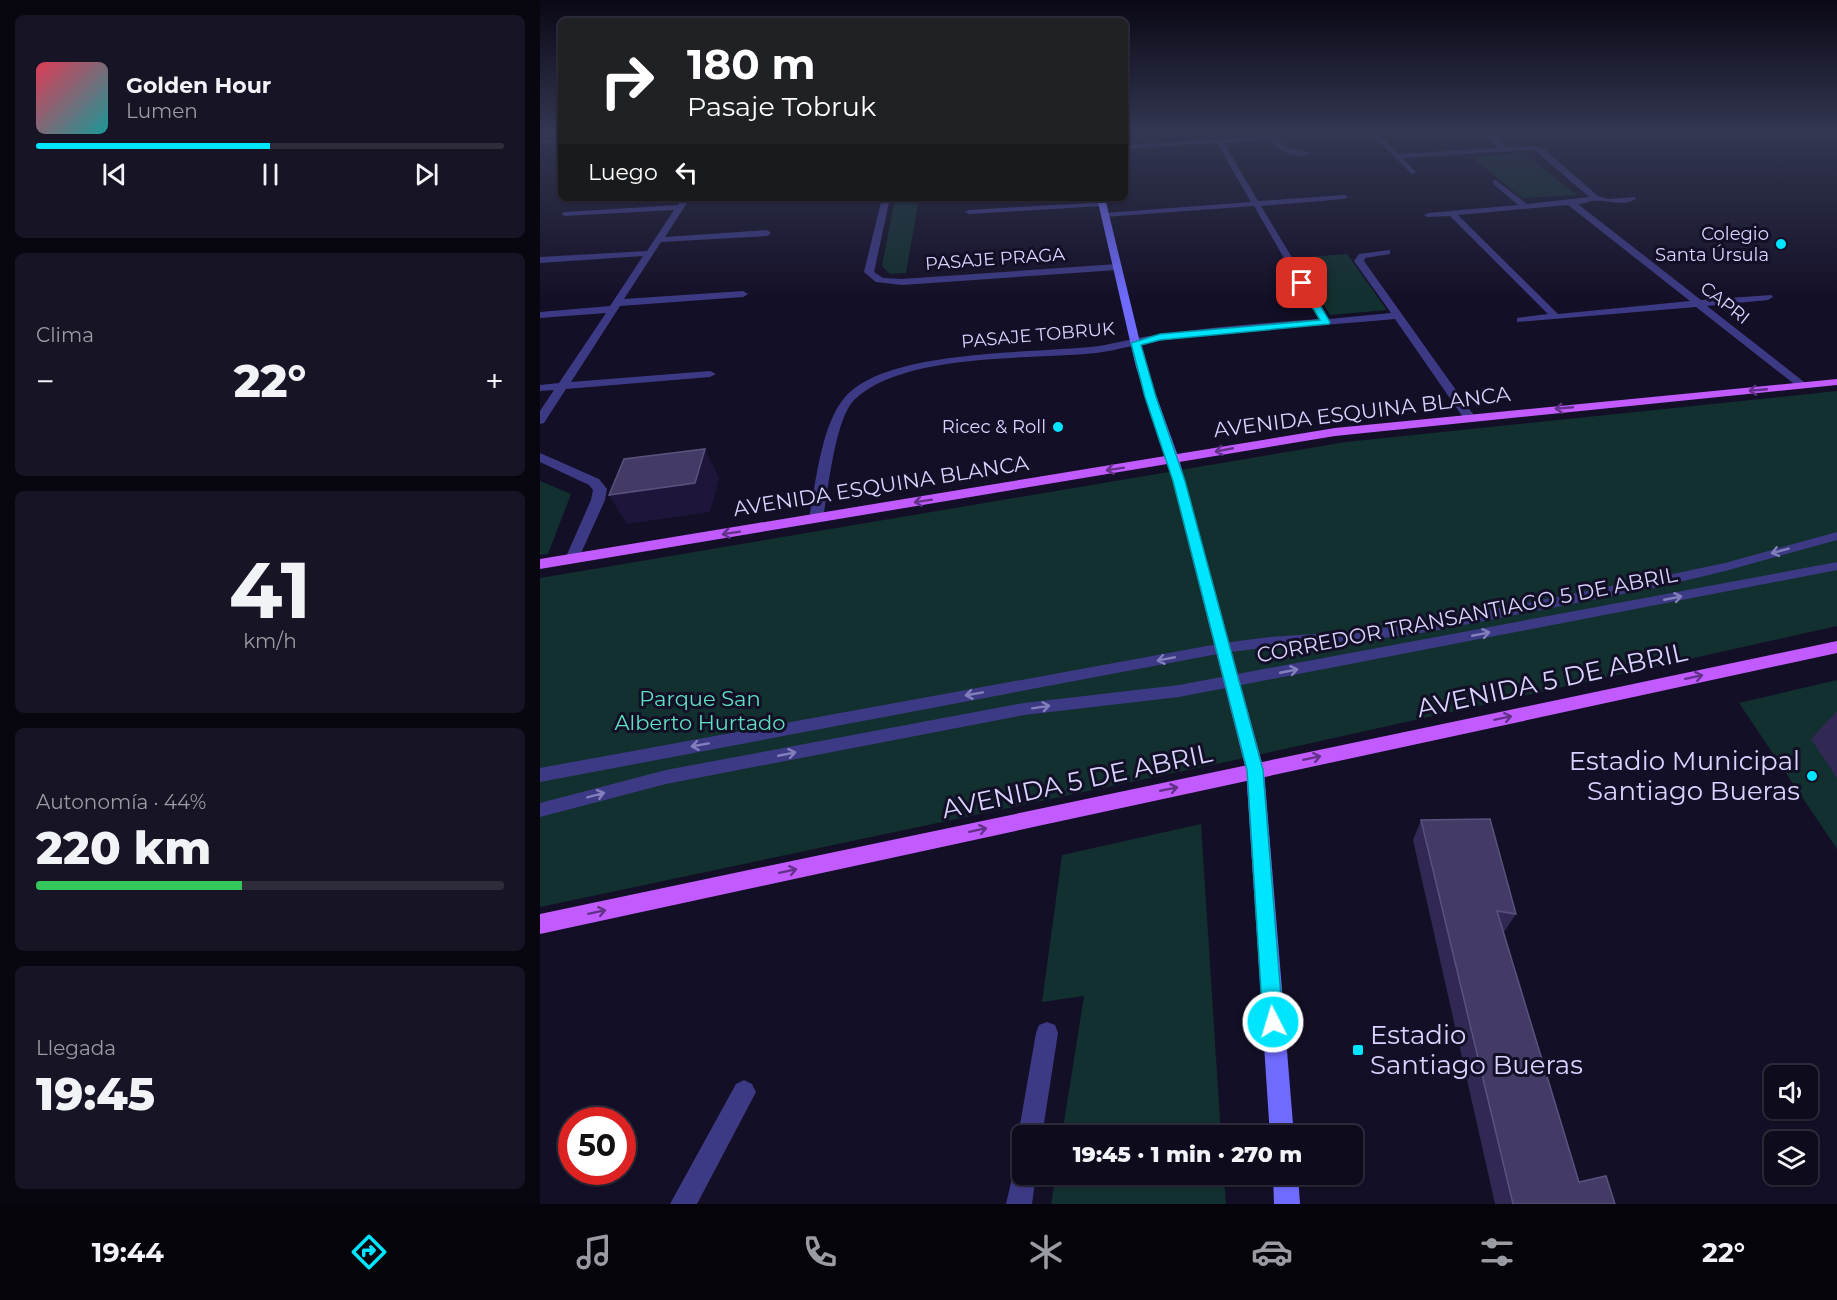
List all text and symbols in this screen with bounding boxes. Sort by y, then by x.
text: 180 m [687,38,816,90]
icon: right [588,42,666,120]
text: Golden Hour [126,72,271,99]
text: Pasaje Tobruk [687,90,876,123]
text: Lumen [126,99,198,123]
icon: left [670,156,703,189]
icon: previous [98,158,131,191]
icon: pause [254,158,287,191]
icon: next [410,158,443,191]
text: Luego [588,159,658,186]
place label: Colegio Santa Úrsula [1655,223,1769,266]
marker: Colegio Santa Úrsula [1774,237,1788,251]
street label: PASAJE PRAGA [924,243,1066,275]
pin [1276,257,1327,308]
icon: arrive [1285,266,1318,299]
street label: CAPRI [1696,277,1754,329]
street label: PASAJE TOBRUK [960,317,1116,353]
text: Clima [36,323,94,347]
text: 22° [234,353,306,408]
text: − [36,361,55,401]
text: + [485,361,504,401]
street label: AVENIDA ESQUINA BLANCA [1212,381,1513,442]
one-way arrow [1748,385,1768,396]
one-way arrow [1554,403,1574,414]
place label: Ricec & Roll [942,416,1046,438]
marker: Ricec & Roll [1051,420,1065,434]
one-way arrow [1215,445,1235,456]
street label: AVENIDA ESQUINA BLANCA [731,450,1031,521]
one-way arrow [1106,464,1126,475]
one-way arrow [914,495,933,506]
one-way arrow [721,527,741,538]
text: 41 [229,542,311,638]
one-way arrow [1771,545,1790,557]
street label: CORREDOR TRANSANTIAGO 5 DE ABRIL [1254,561,1680,668]
one-way arrow [1662,592,1682,603]
one-way arrow [1471,628,1490,639]
text: km/h [243,629,297,653]
street label: AVENIDA 5 DE ABRIL [1414,636,1691,724]
one-way arrow [1157,654,1176,665]
one-way arrow [1279,665,1299,676]
one-way arrow [1684,671,1703,683]
park label: Parque San Alberto Hurtado [615,686,785,735]
one-way arrow [965,689,984,700]
one-way arrow [1030,701,1050,712]
one-way arrow [1493,712,1512,723]
street label: AVENIDA 5 DE ABRIL [939,737,1216,825]
one-way arrow [691,740,710,751]
place label: Estadio Municipal Santiago Bueras [1569,745,1800,807]
one-way arrow [777,748,796,759]
one-way arrow [1302,752,1321,763]
marker: Estadio Municipal Santiago Bueras [1805,769,1819,783]
one-way arrow [1159,783,1178,794]
one-way arrow [587,788,606,800]
text: Autonomía · 44% [36,790,206,814]
text: 220 km [36,820,211,875]
one-way arrow [969,823,988,835]
one-way arrow [778,865,797,876]
one-way arrow [587,906,606,917]
position arrow [1241,990,1305,1054]
place label: Estadio Santiago Bueras [1370,1019,1583,1081]
text: Llegada [36,1036,116,1060]
marker: Estadio Santiago Bueras [1351,1043,1365,1057]
map controls [1764,1065,1818,1185]
button: sound [1764,1065,1818,1119]
text: 19:45 [36,1066,155,1121]
speed limit sign: 50 [558,1107,636,1185]
button: layers [1764,1131,1818,1185]
text: 19:45 · 1 min · 270 m [1073,1141,1302,1168]
icon: directions [348,1231,390,1273]
icon: music [573,1231,615,1273]
icon: phone [799,1231,841,1273]
icon: climate [1025,1231,1067,1273]
icon: car [1251,1231,1293,1273]
icon: filters [1476,1231,1518,1273]
text: 19:44 [92,1236,164,1269]
text: 22° [1702,1236,1745,1269]

